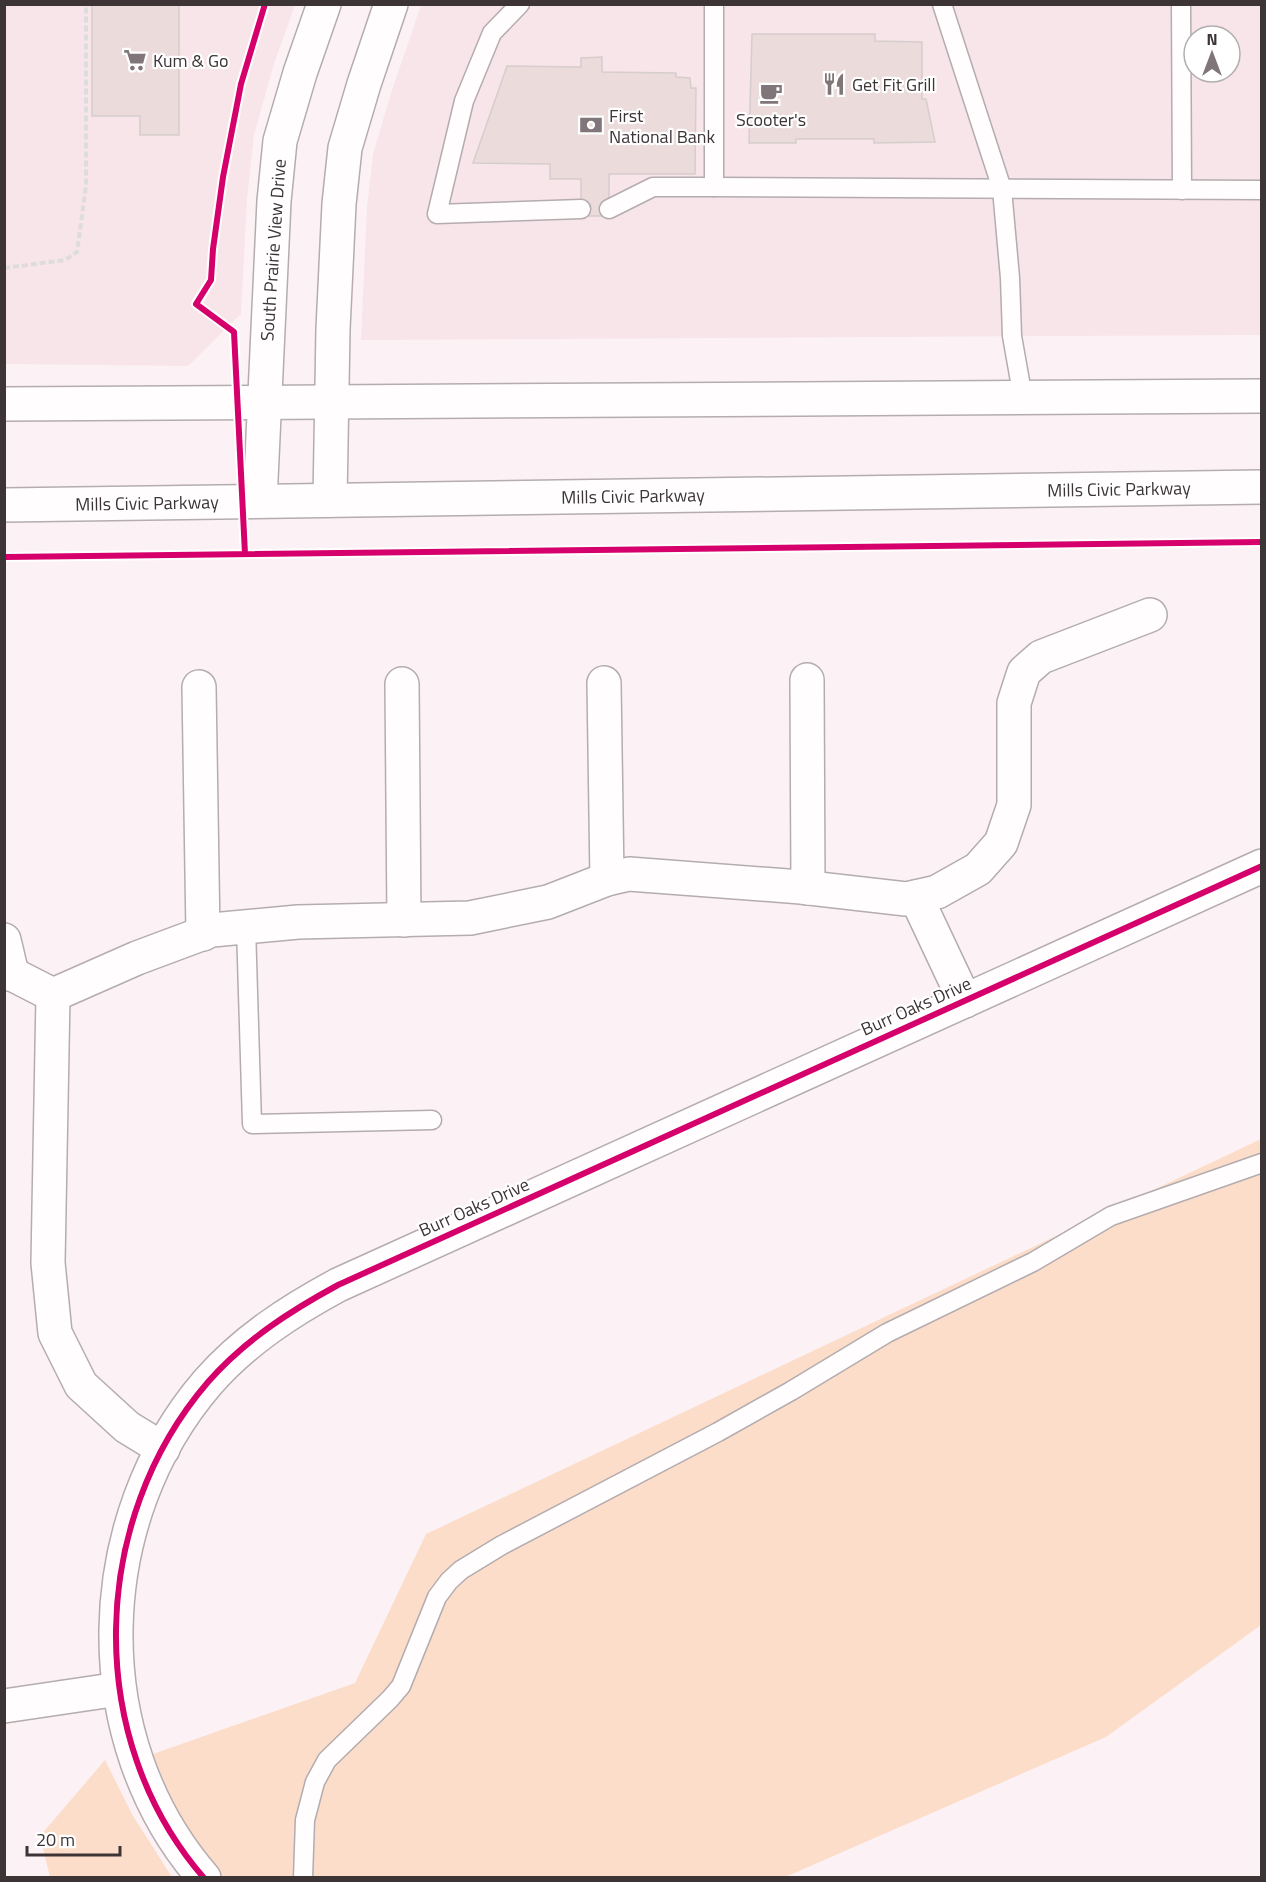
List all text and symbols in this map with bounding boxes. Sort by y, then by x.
north arrow [1182,24,1242,84]
text: N [1206,27,1218,51]
supermarket icon: Kum & Go [122,47,148,73]
place label: Kum & Go [153,47,229,74]
restaurant icon: Get Fit Grill [821,71,847,97]
place label: Get Fit Grill [852,71,936,98]
cafe icon: Scooter's [758,80,784,106]
place label: First National Bank [609,102,716,150]
place label: Scooter's [736,106,806,133]
bank icon: First National Bank [578,112,604,138]
street label: South Prairie View Drive [253,158,293,342]
street label: Mills Civic Parkway [1047,474,1191,504]
street label: Mills Civic Parkway [561,481,705,511]
street label: Mills Civic Parkway [75,488,219,518]
street label: Burr Oaks Drive [856,970,976,1042]
street label: Burr Oaks Drive [414,1171,534,1243]
scale bar [27,1819,120,1857]
text: 20 m [36,1826,75,1853]

